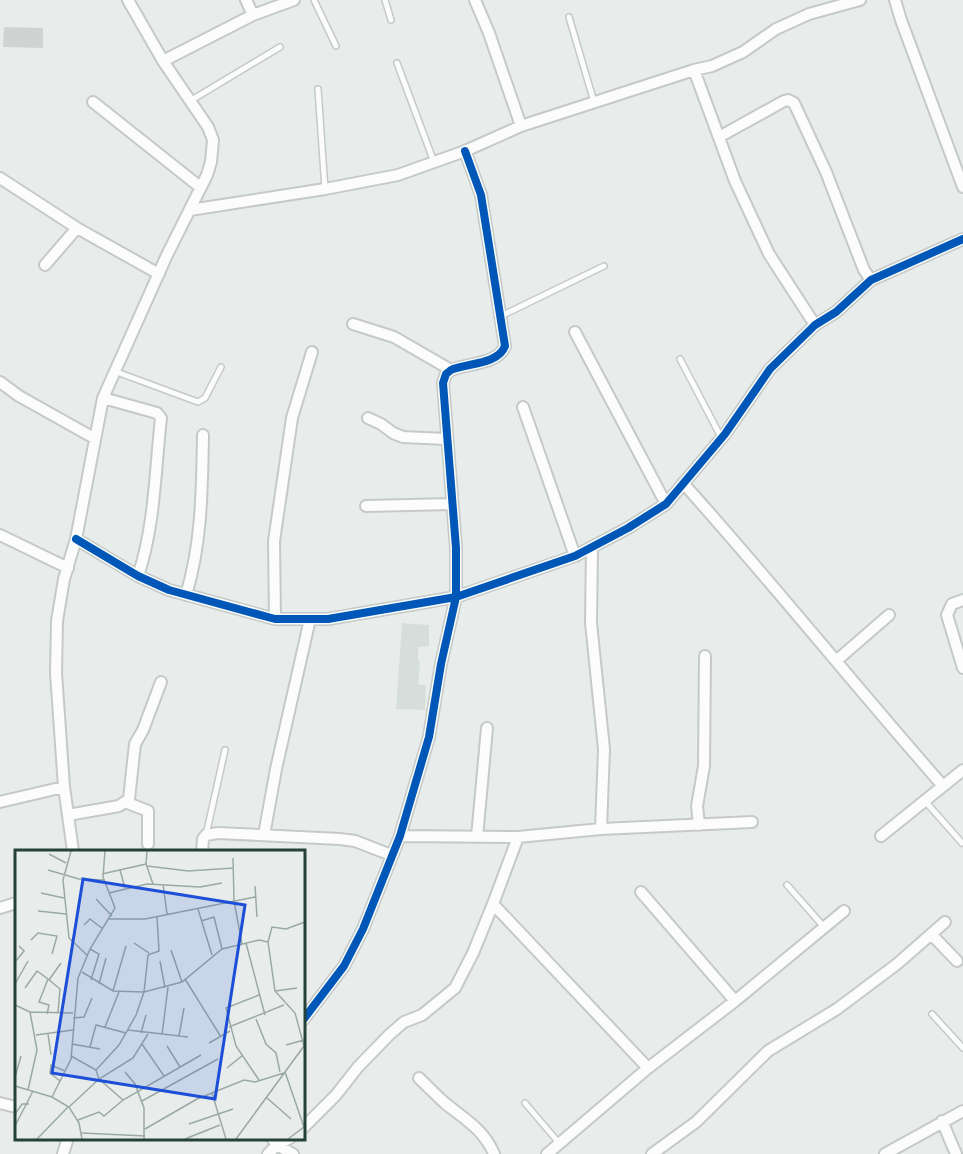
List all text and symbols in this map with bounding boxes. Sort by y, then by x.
inset map [15,850,304,1139]

